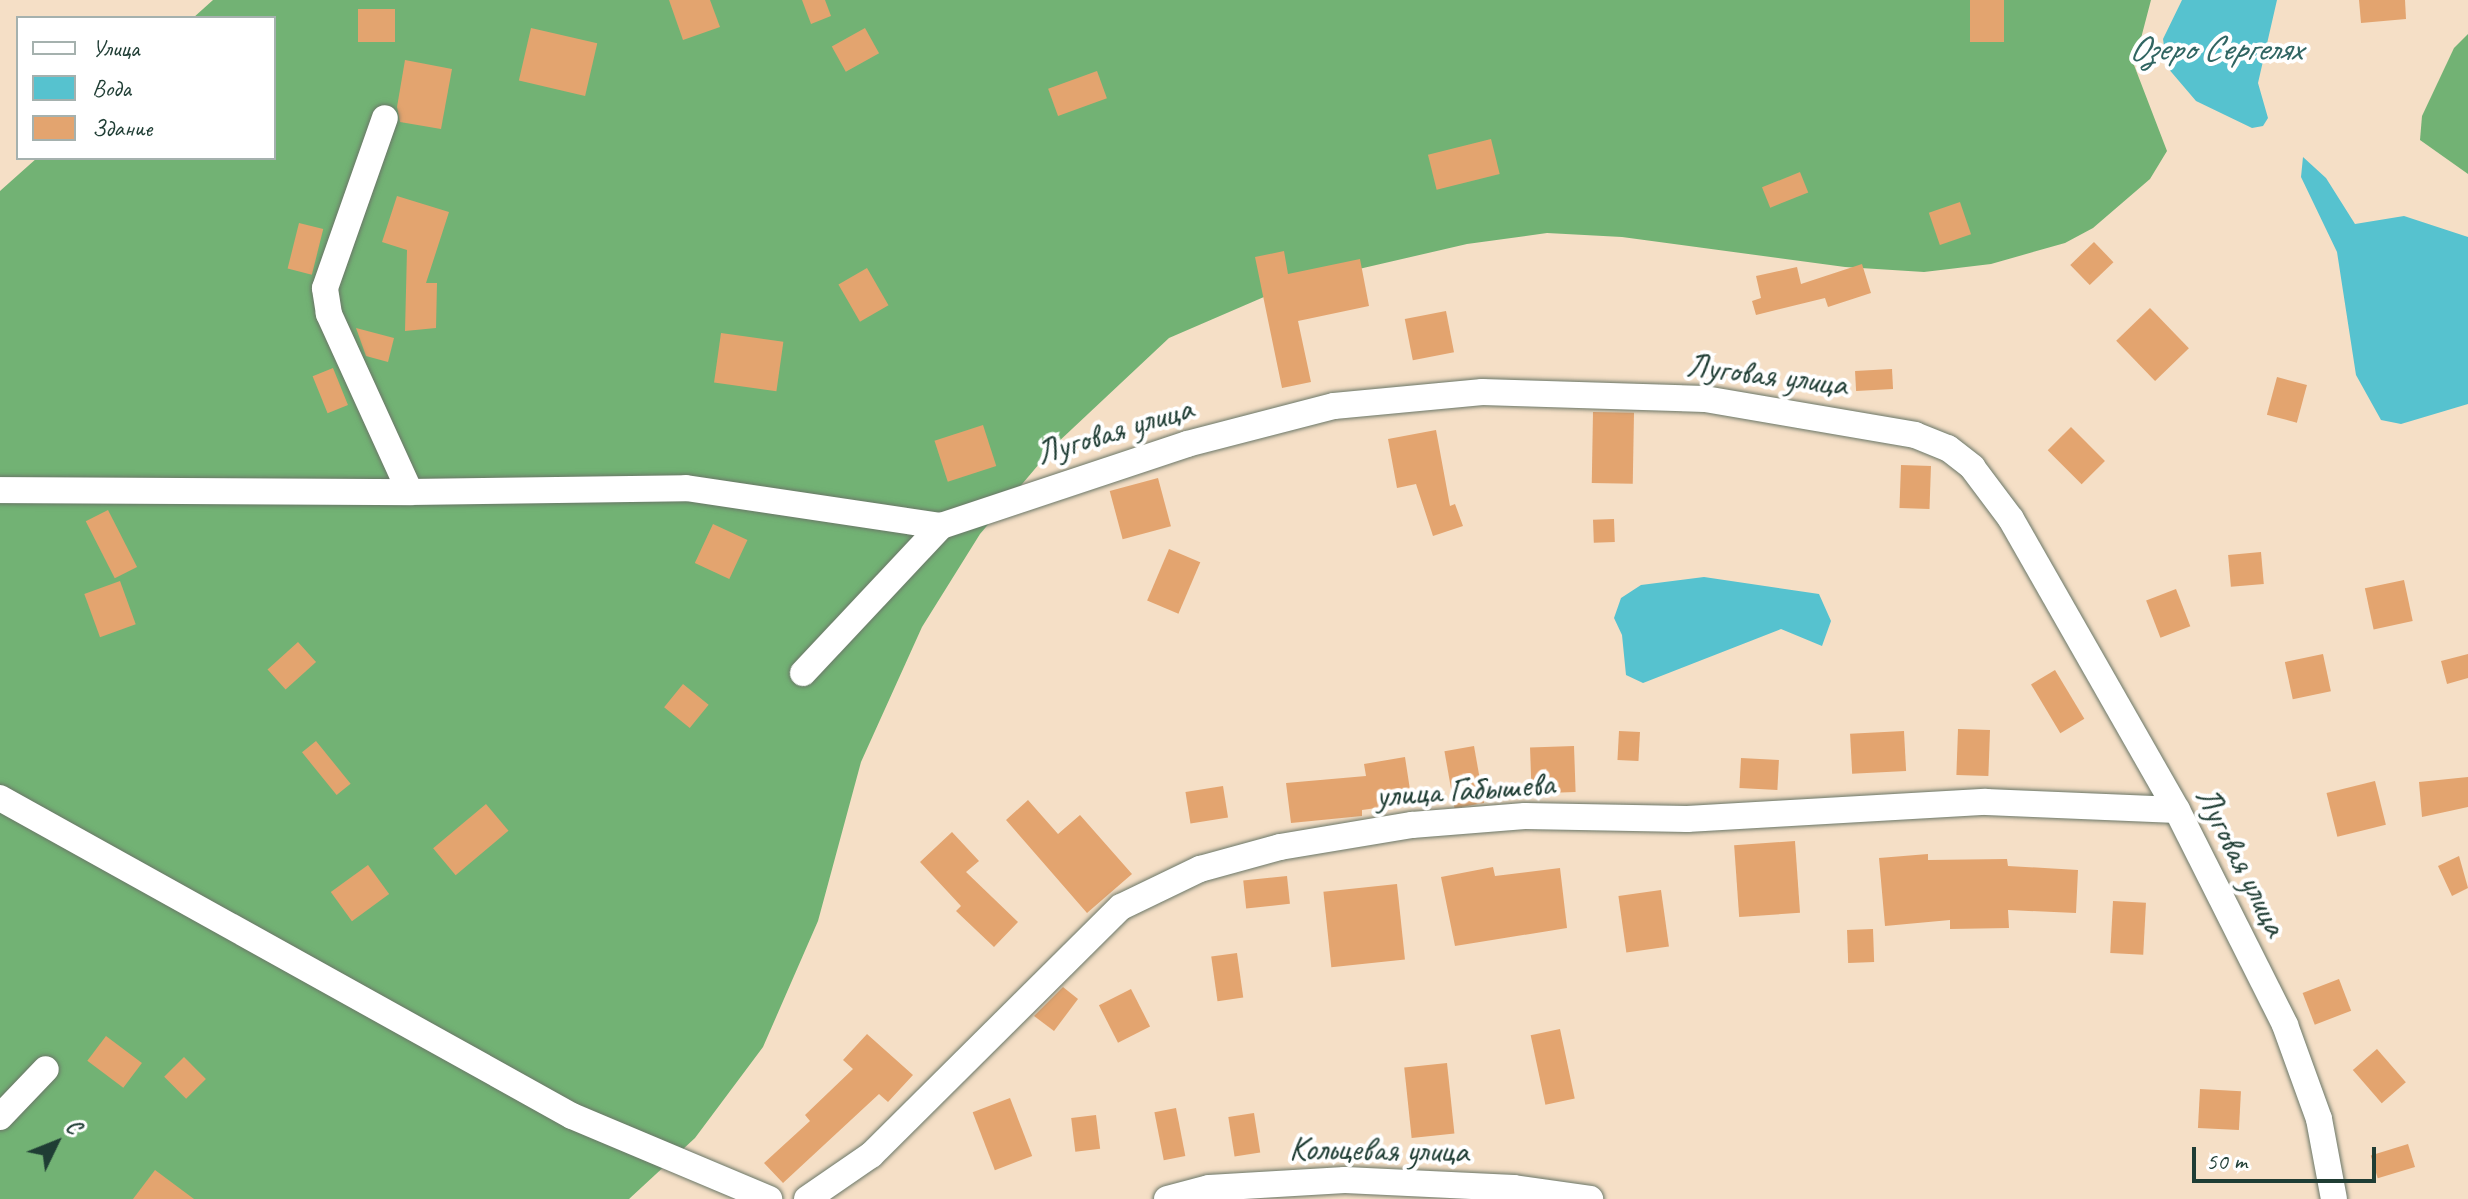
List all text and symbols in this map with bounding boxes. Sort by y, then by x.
legend [16,16,276,160]
water label: Озеро Сергелях [2127,27,2303,71]
text: Улица [92,33,140,63]
text: Вода [92,73,131,103]
text: Здание [92,113,152,143]
street label: Луговая улица [1683,344,1851,404]
street label: Луговая улица [1030,387,1198,473]
street label: улица Габышева [1375,762,1555,816]
street label: Луговая улица [2187,779,2297,943]
north arrow [16,1103,96,1183]
text: С [60,1113,87,1140]
street label: Кольцевая улица [1287,1127,1471,1171]
scale bar [2196,1131,2380,1181]
text: 50 m [2206,1146,2247,1176]

